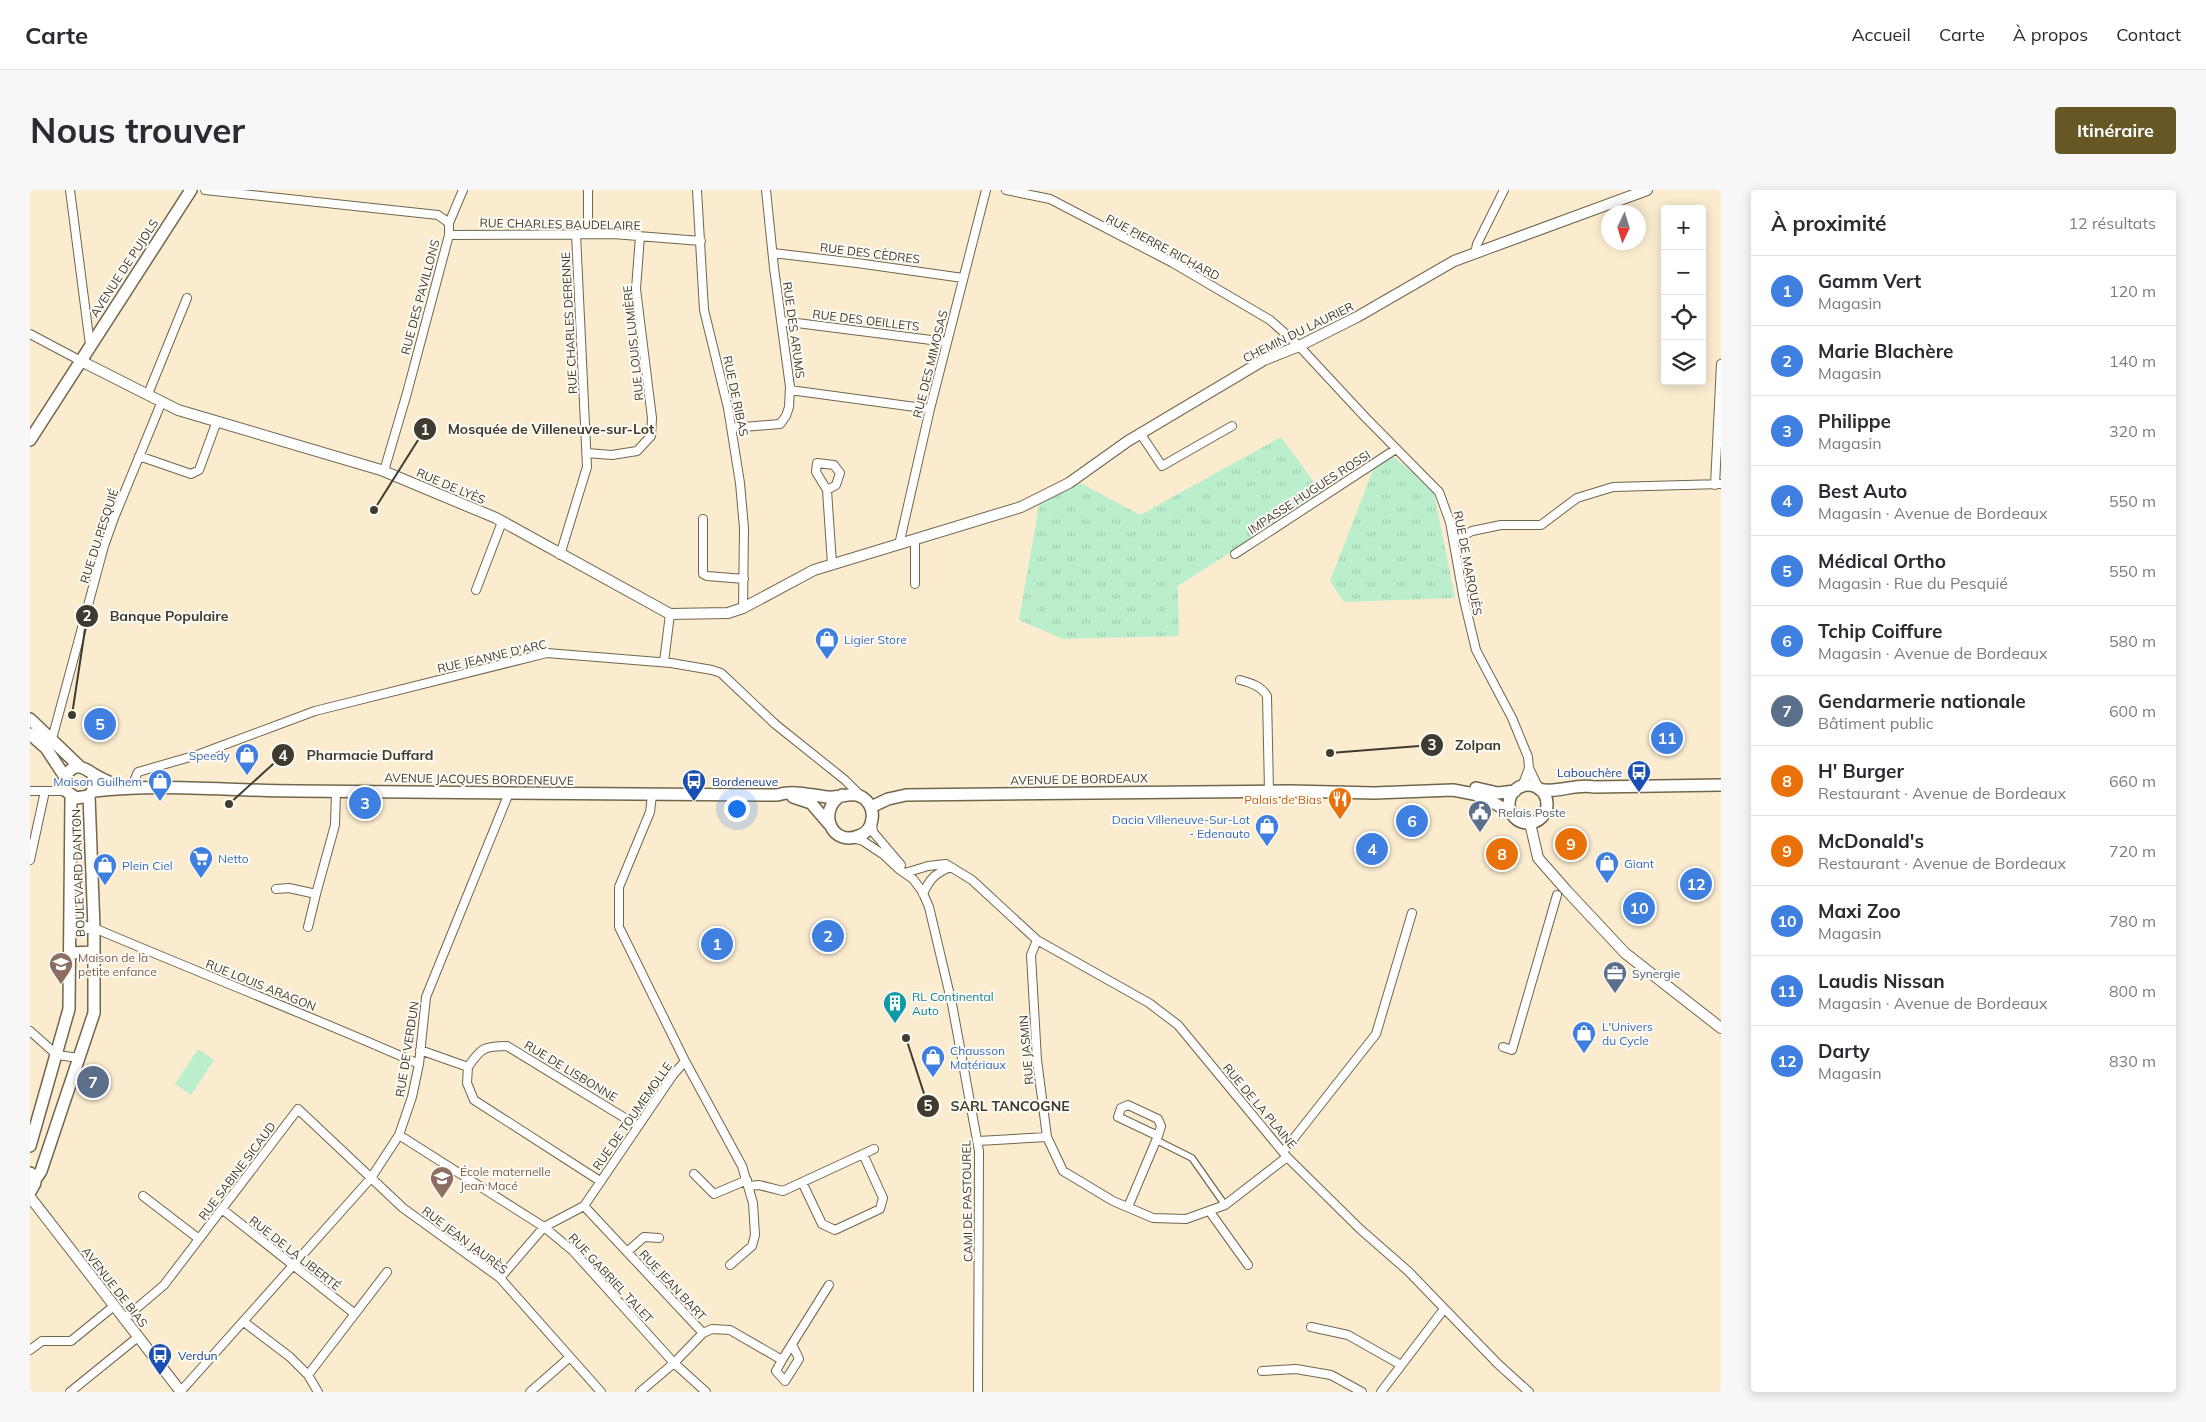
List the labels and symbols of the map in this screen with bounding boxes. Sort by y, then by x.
north arrow [1601,205,1646,250]
street label: RUE PIERRE RICHARD [1103,211,1223,283]
street label: RUE CHARLES BAUDELAIRE [479,215,641,233]
street label: AVENUE DE PUJOLS [87,216,161,320]
street label: RUE DES PAVILLONS [397,238,443,356]
street label: RUE DES CÈDRES [819,239,921,267]
street label: RUE CHARLES DERENNE [558,252,580,394]
street label: RUE DES ARUMS [780,281,808,379]
street label: RUE LOUIS LUMIÈRE [619,285,647,401]
street label: CHEMIN DU LAURIER [1240,299,1356,365]
street label: RUE DES OEILLETS [812,306,920,334]
street label: RUE DES MIMOSAS [909,309,951,419]
street label: RUE DE RIBAS [720,354,752,438]
callout: Mosquée de Villeneuve-sur-Lot [412,415,664,444]
text: 1 [420,420,430,439]
text: Mosquée de Villeneuve-sur-Lot [448,420,655,438]
street label: IMPASSE HUGUES ROSSI [1245,447,1373,537]
street label: RUE DE LYÈS [414,465,488,507]
street label: RUE DU PESQUIÉ [77,487,121,585]
street label: RUE DE MARQUÈS [1451,509,1485,617]
callout: Banque Populaire [75,602,238,631]
text: 2 [82,606,92,625]
text: Banque Populaire [110,607,229,625]
shop icon: Ligier Store [814,626,840,660]
place label: Ligier Store [844,632,907,647]
street label: RUE JEANNE D'ARC [436,636,548,676]
pin: 5 [84,705,116,743]
pin: 11 [1651,719,1683,757]
callout: Zolpan [1420,731,1511,760]
text: 3 [1427,735,1437,754]
text: Zolpan [1455,736,1501,754]
callout: Pharmacie Duffard [271,741,443,770]
shop icon: Speedy [234,742,260,776]
text: 4 [278,746,288,765]
text: Pharmacie Duffard [306,746,434,764]
place label: Speedy [189,748,231,763]
bus stop icon: Labouchère [1626,759,1652,793]
place label: Labouchère [1557,765,1622,780]
shop icon: Maison Guilhem [147,768,173,802]
bus stop icon: Bordeneuve [681,768,707,802]
street label: AVENUE JACQUES BORDENEUVE [384,770,574,788]
street label: AVENUE DE BORDEAUX [1010,770,1148,788]
place label: Maison Guilhem [53,774,142,789]
place label: Bordeneuve [712,774,778,789]
pin: 3 [349,784,381,822]
restaurant icon: Palais de Bias [1327,786,1353,820]
place label: Palais de Bias [1244,792,1322,807]
your location [724,796,750,822]
public building icon: Relais Poste [1467,799,1493,833]
pin: 6 [1396,802,1428,840]
place label: Relais Poste [1498,805,1566,820]
street label: BOULEVARD DANTON [68,809,88,937]
place label: Dacia Villeneuve-Sur-Lot - Edenauto [1112,812,1250,841]
shop icon: Dacia Villeneuve-Sur-Lot - Edenauto [1254,813,1280,847]
pin: 9 [1555,825,1587,863]
pin: 4 [1356,830,1388,868]
pin: 8 [1486,835,1518,873]
supermarket icon: Netto [188,845,214,879]
shop icon: Giant [1594,850,1620,884]
place label: Netto [218,851,249,866]
shop icon: Plein Ciel [92,852,118,886]
place label: Giant [1624,856,1654,871]
place label: Plein Ciel [122,858,173,873]
pin: 12 [1680,865,1712,903]
pin: 10 [1623,889,1655,927]
pin: 2 [812,917,844,955]
pin: 1 [701,925,733,963]
place label: Maison de la petite enfance [78,950,157,979]
school or university icon: Maison de la petite enfance [48,951,74,985]
street label: RUE LOUIS ARAGON [204,956,318,1014]
office icon: Synergie [1602,960,1628,994]
place label: Synergie [1632,966,1680,981]
place label: RL Continental Auto [912,989,994,1018]
building icon: RL Continental Auto [882,990,908,1024]
street label: RUE DE VERDUN [392,1000,422,1098]
street label: RUE JASMIN [1015,1015,1037,1085]
place label: L'Univers du Cycle [1602,1019,1653,1048]
shop icon: L'Univers du Cycle [1571,1020,1597,1054]
street label: RUE DE LISBONNE [522,1037,620,1105]
place label: Chausson Matériaux [950,1043,1007,1072]
shop icon: Chausson Matériaux [920,1044,946,1078]
street label: RUE DE TOUMEMOLLE [589,1059,675,1173]
street label: RUE DE LA PLAINE [1220,1060,1300,1152]
pin: 7 [77,1063,109,1101]
callout: SARL TANCOGNE [915,1091,1079,1120]
text: 5 [923,1096,933,1115]
text: SARL TANCOGNE [950,1097,1070,1115]
street label: RUE SABINE SICAUD [195,1119,279,1223]
street label: CAMI DE PASTOUREL [958,1139,976,1262]
place label: École maternelle Jean Macé [460,1164,551,1193]
school or university icon: École maternelle Jean Macé [429,1165,455,1199]
street label: RUE JEAN JAURÈS [419,1203,511,1277]
street label: RUE DE LA LIBERTÉ [246,1213,344,1293]
street label: RUE GABRIEL TALET [566,1230,657,1326]
street label: AVENUE DE BIAS [79,1244,151,1330]
street label: RUE JEAN BART [636,1247,710,1324]
bus stop icon: Verdun [147,1342,173,1376]
place label: Verdun [178,1348,218,1363]

